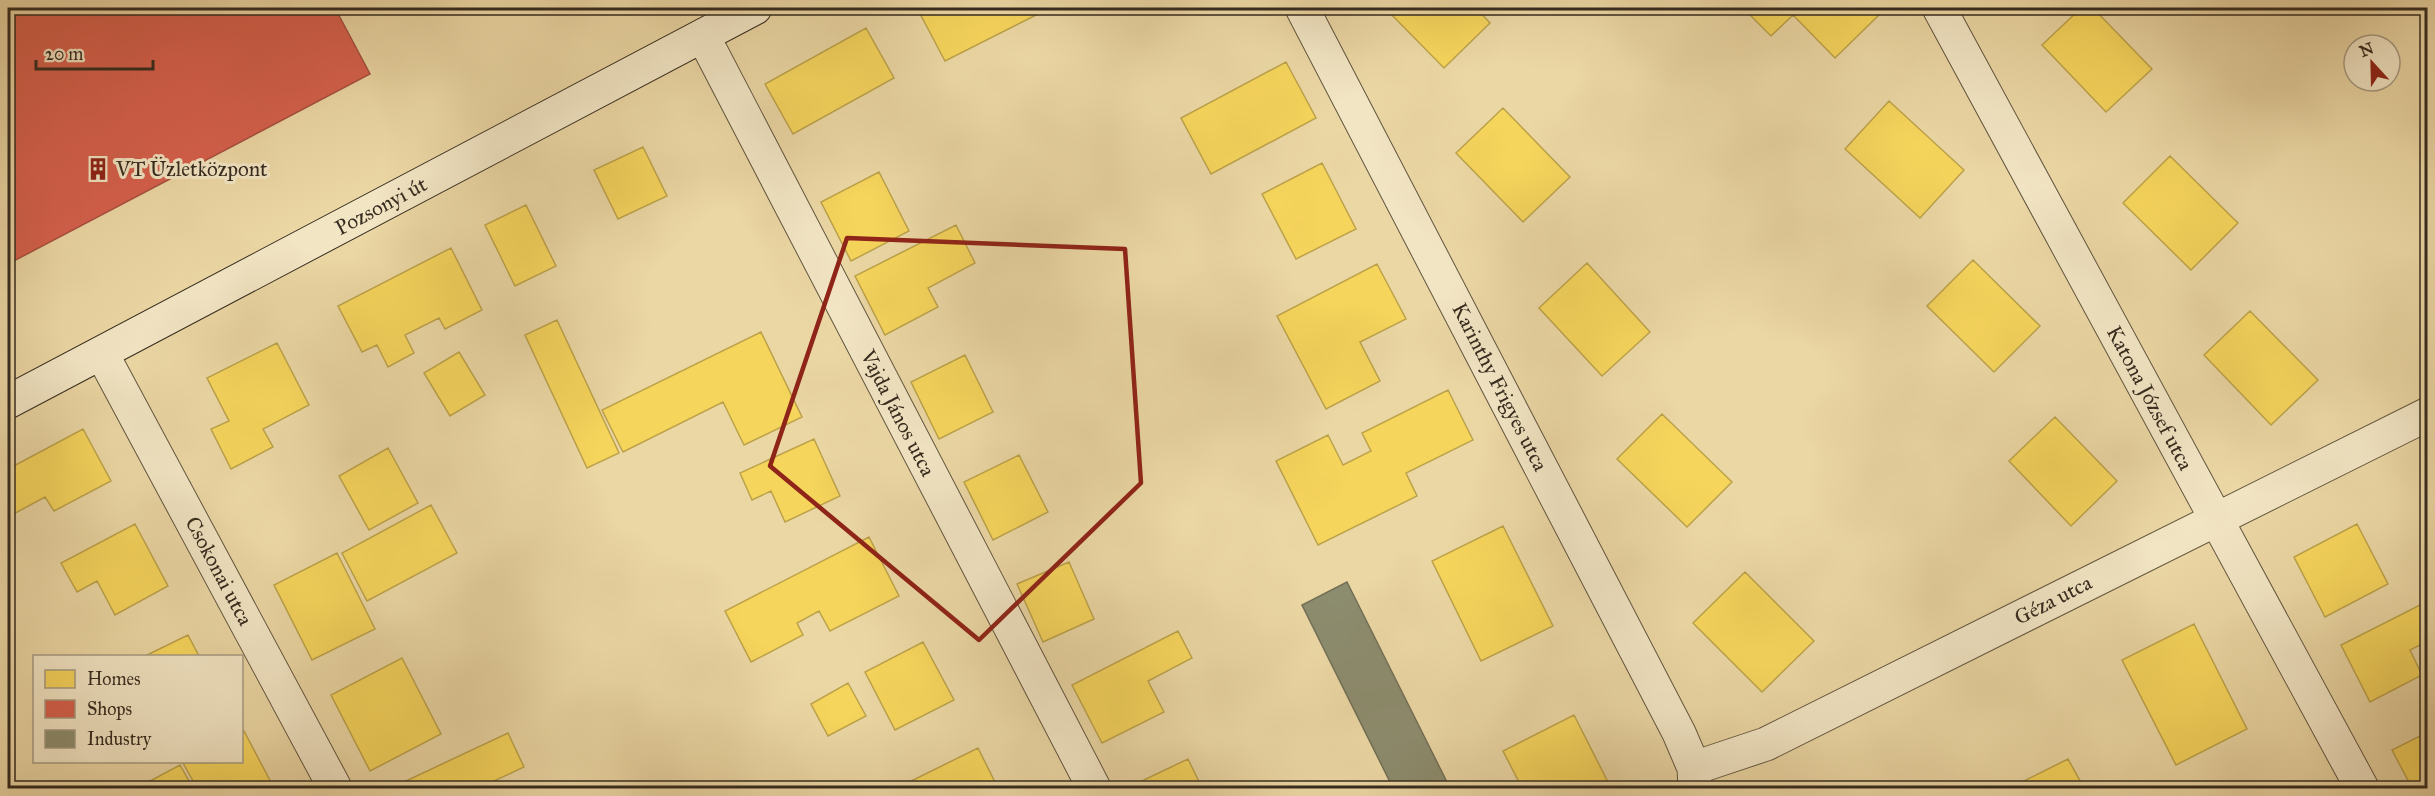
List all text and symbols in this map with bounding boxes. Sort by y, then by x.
scale bar [36,33,153,71]
north arrow [2342,33,2402,93]
text: N [2357,38,2377,61]
text: 20 m [45,43,83,65]
building icon: VT Üzletközpont [85,156,111,182]
place label: VT Üzletközpont [115,156,268,182]
street label: Pozsonyi út [331,171,432,241]
street label: Karinthy Frigyes utca [1446,299,1554,476]
street label: Katona József utca [2101,321,2199,475]
street label: Vajda János utca [855,345,941,481]
street label: Csokonai utca [179,512,259,630]
street label: Géza utca [2010,569,2096,631]
legend [33,655,243,763]
text: Homes [87,668,141,690]
text: Shops [87,698,132,720]
text: Industry [87,728,152,750]

